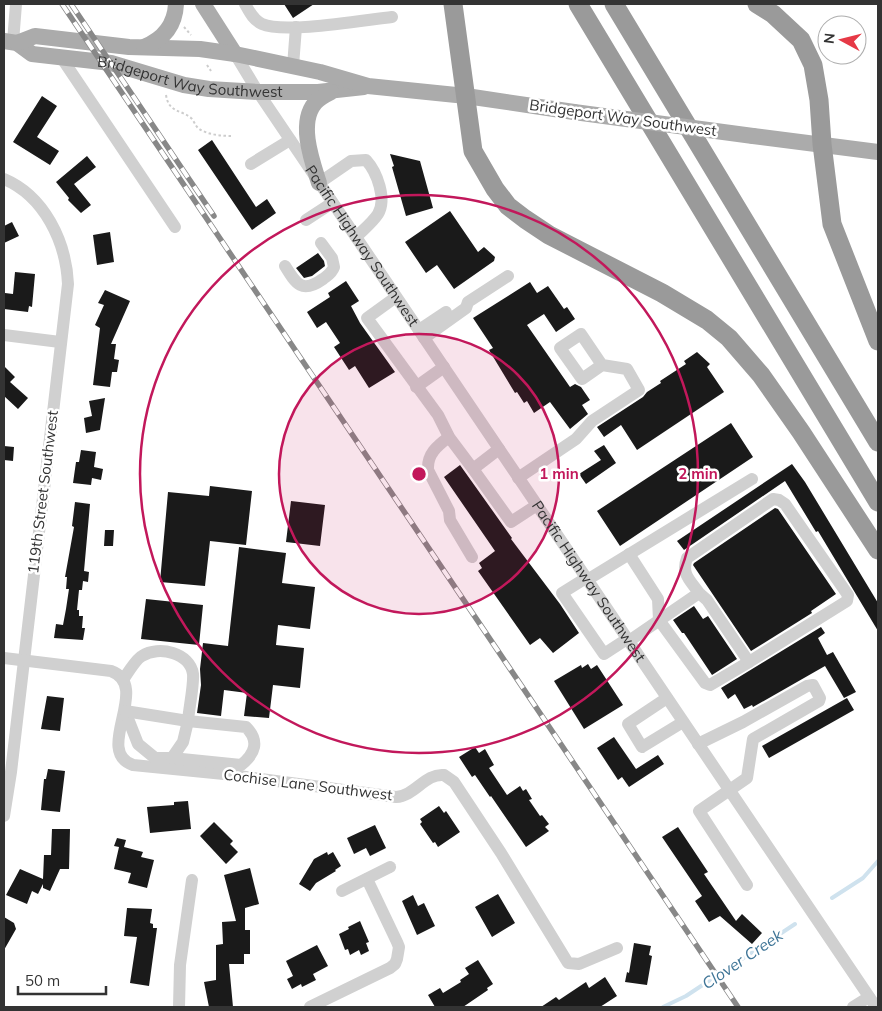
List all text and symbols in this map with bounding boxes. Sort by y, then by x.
north arrow [817,15,867,65]
text: N [820,32,839,45]
street label: Bridgeport Way Southwest [96,52,283,101]
street label: Bridgeport Way Southwest [528,95,718,140]
street label: Pacific Highway Southwest [301,161,423,330]
street label: 119th Street Southwest [23,409,62,575]
text: 1 min [539,464,579,483]
text: 2 min [678,464,718,483]
centre of rings [410,465,428,483]
street label: Pacific Highway Southwest [528,497,650,665]
street label: Cochise Lane Southwest [223,765,394,804]
water label: Clover Creek [698,924,787,993]
scale bar [18,964,105,996]
text: 50 m [25,971,60,990]

